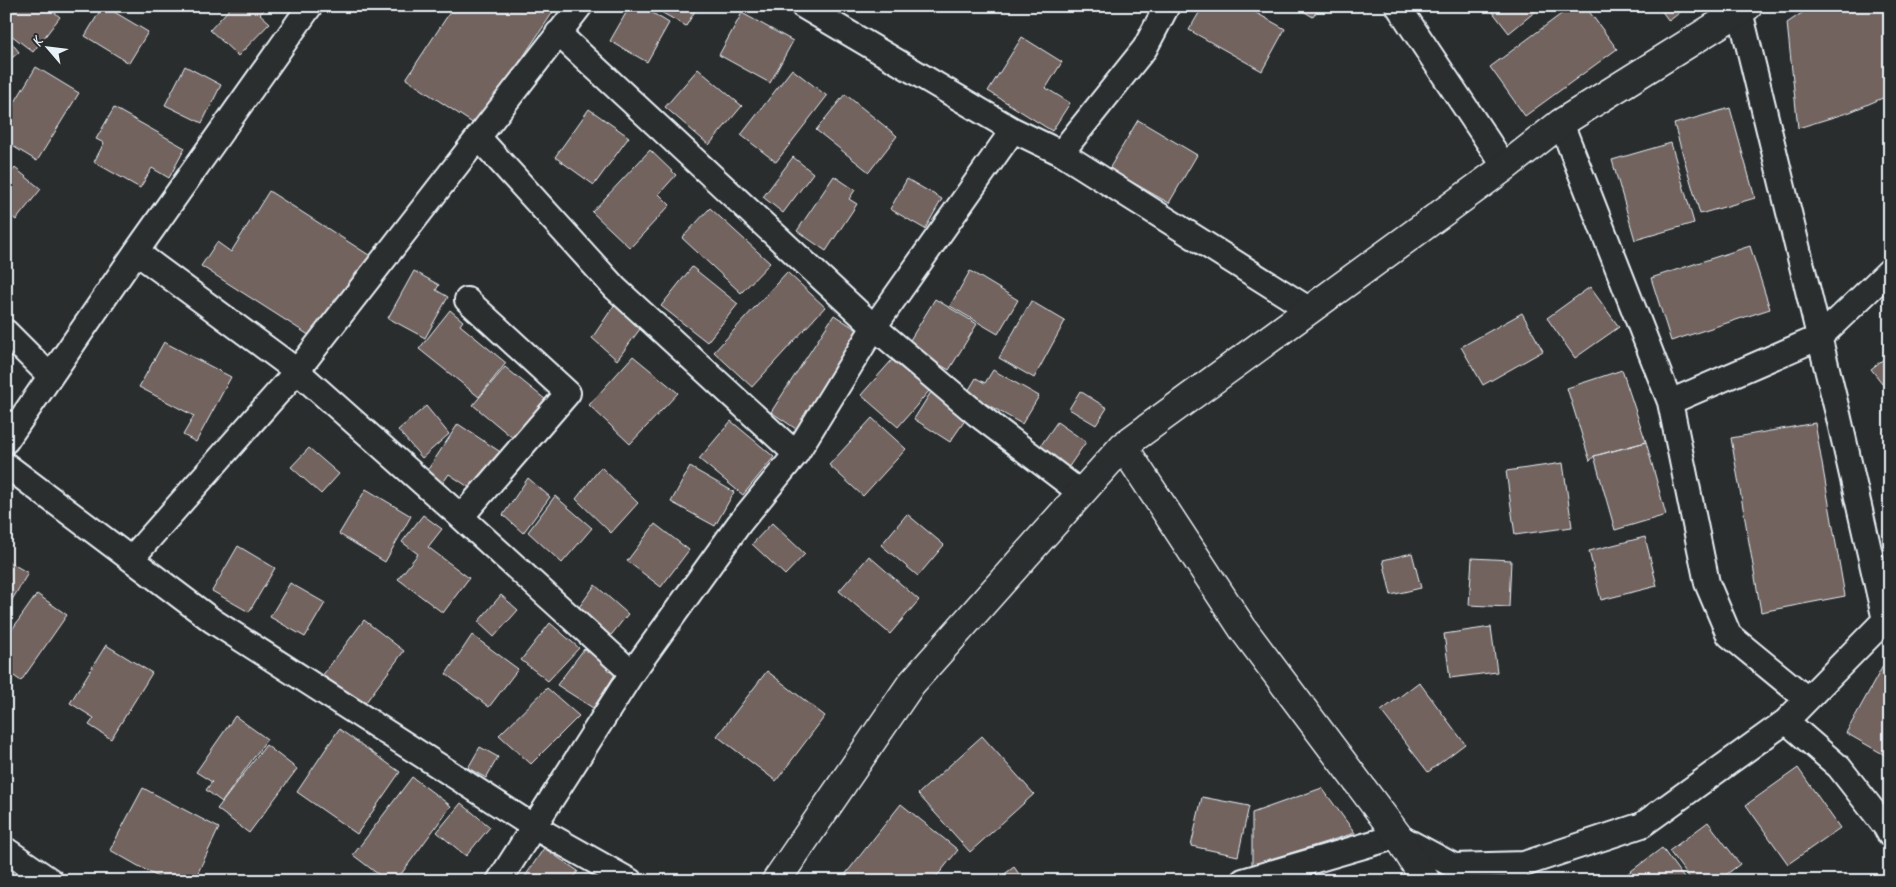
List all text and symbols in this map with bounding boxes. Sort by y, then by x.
north arrow [22,22,72,72]
text: K [28,32,47,49]

